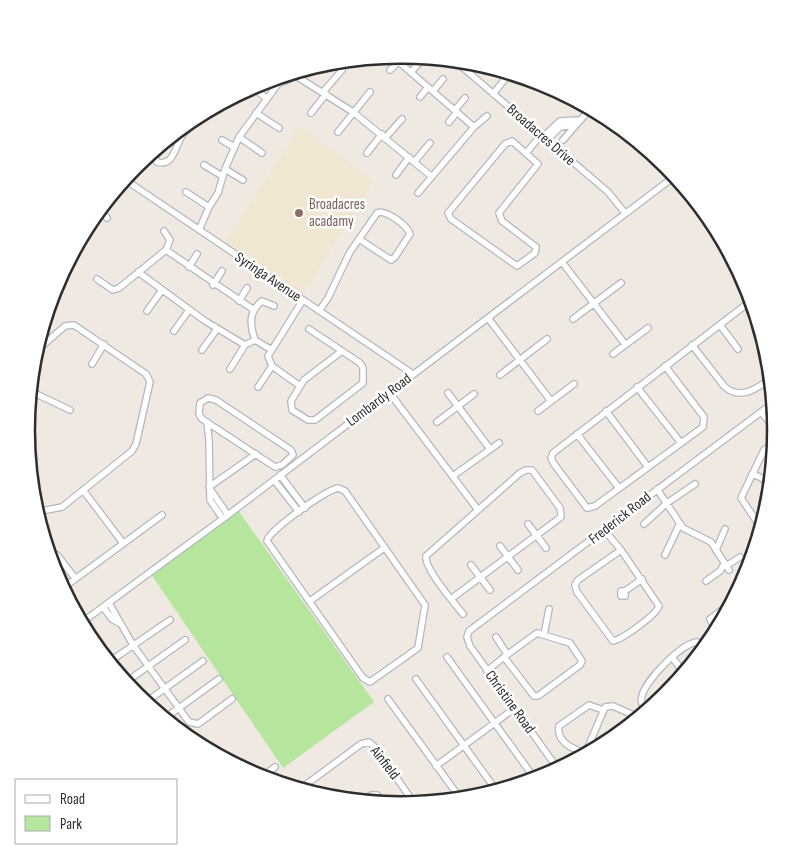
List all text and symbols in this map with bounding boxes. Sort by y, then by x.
street label: Broadacres Drive [503,100,579,170]
place label: Broadacres acadamy [309,195,365,231]
marker: Broadacres acadamy [293,207,305,219]
street label: Syringa Avenue [231,248,305,306]
street label: Lombardy Road [343,369,415,431]
street label: Frederick Road [585,488,655,548]
street label: Christine Road [481,667,539,737]
street label: Ainfield [365,742,404,784]
legend [15,779,178,844]
text: Road [60,790,85,809]
text: Park [60,815,82,834]

